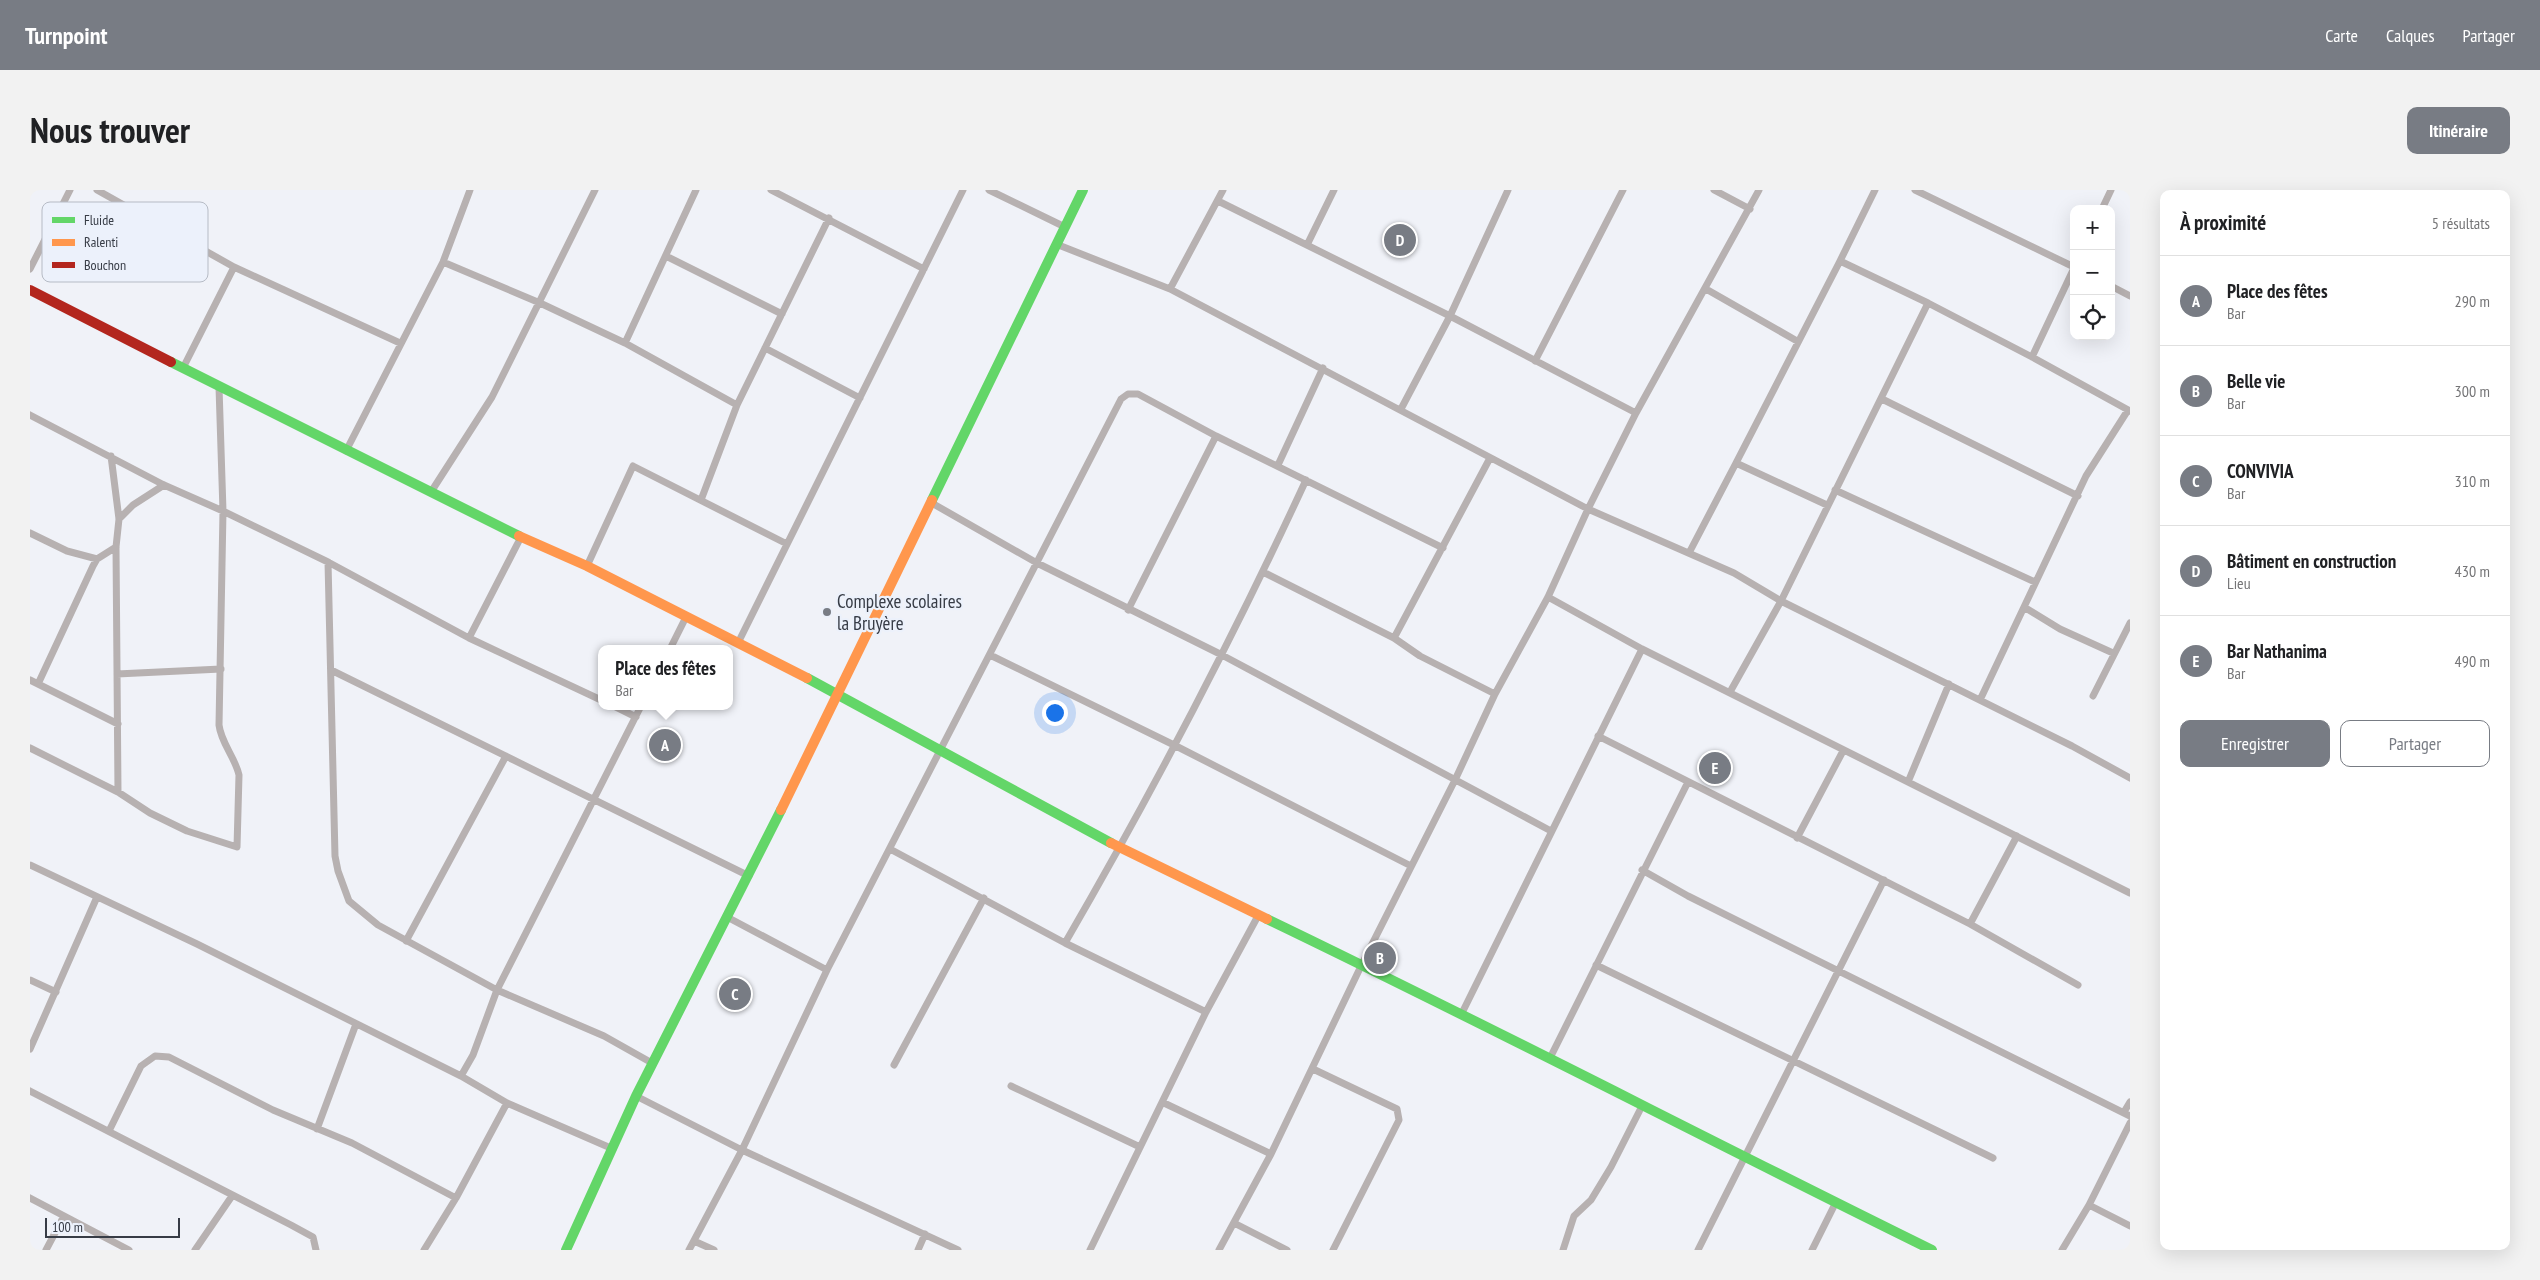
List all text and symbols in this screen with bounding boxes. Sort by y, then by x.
text: Turnpoint [25,20,107,51]
text: Carte [2325,24,2358,47]
text: Calques [2386,24,2435,47]
text: Partager [2463,24,2515,47]
text: Nous trouver [30,107,190,153]
button: Itinéraire [2407,107,2510,154]
legend [42,202,208,282]
map controls [2070,205,2115,340]
button: + [2070,205,2115,250]
text: À proximité [2180,209,2266,236]
text: Fluide [84,211,114,229]
text: 5 résultats [2432,213,2490,233]
pin: D [1384,221,1416,259]
text: Ralenti [84,233,118,251]
button: − [2070,250,2115,295]
text: Bouchon [84,256,126,274]
text: Place des fêtes [2227,279,2328,303]
text: A [2192,291,2200,311]
text: 290 m [2455,291,2490,311]
button: locate [2070,295,2115,340]
text: Bar [2227,303,2245,323]
text: Belle vie [2227,369,2285,393]
text: B [2192,381,2200,401]
text: 300 m [2455,381,2490,401]
text: Bar [2227,393,2245,413]
text: CONVIVIA [2227,459,2294,483]
text: C [2192,471,2200,491]
text: 310 m [2455,471,2490,491]
text: Bar [2227,483,2245,503]
text: Bâtiment en construction [2227,549,2396,573]
text: D [2192,561,2200,581]
text: 430 m [2455,561,2490,581]
text: Lieu [2227,573,2251,593]
place label: Complexe scolaires la Bruyère [837,589,962,635]
marker: Complexe scolaires la Bruyère [821,606,833,618]
text: Bar Nathanima [2227,639,2327,663]
popup [598,645,733,710]
text: E [2193,651,2199,671]
text: 490 m [2455,651,2490,671]
text: Place des fêtes [615,656,716,680]
text: Bar [2227,663,2245,683]
text: Bar [615,680,634,700]
your location [1042,700,1068,726]
button: Enregistrer [2180,720,2330,767]
button: Partager [2340,720,2490,767]
pin: A [649,726,681,764]
pin: E [1699,749,1731,787]
pin: B [1364,939,1396,977]
pin: C [719,975,751,1013]
scale bar [45,1215,180,1238]
text: 100 m [52,1218,83,1236]

